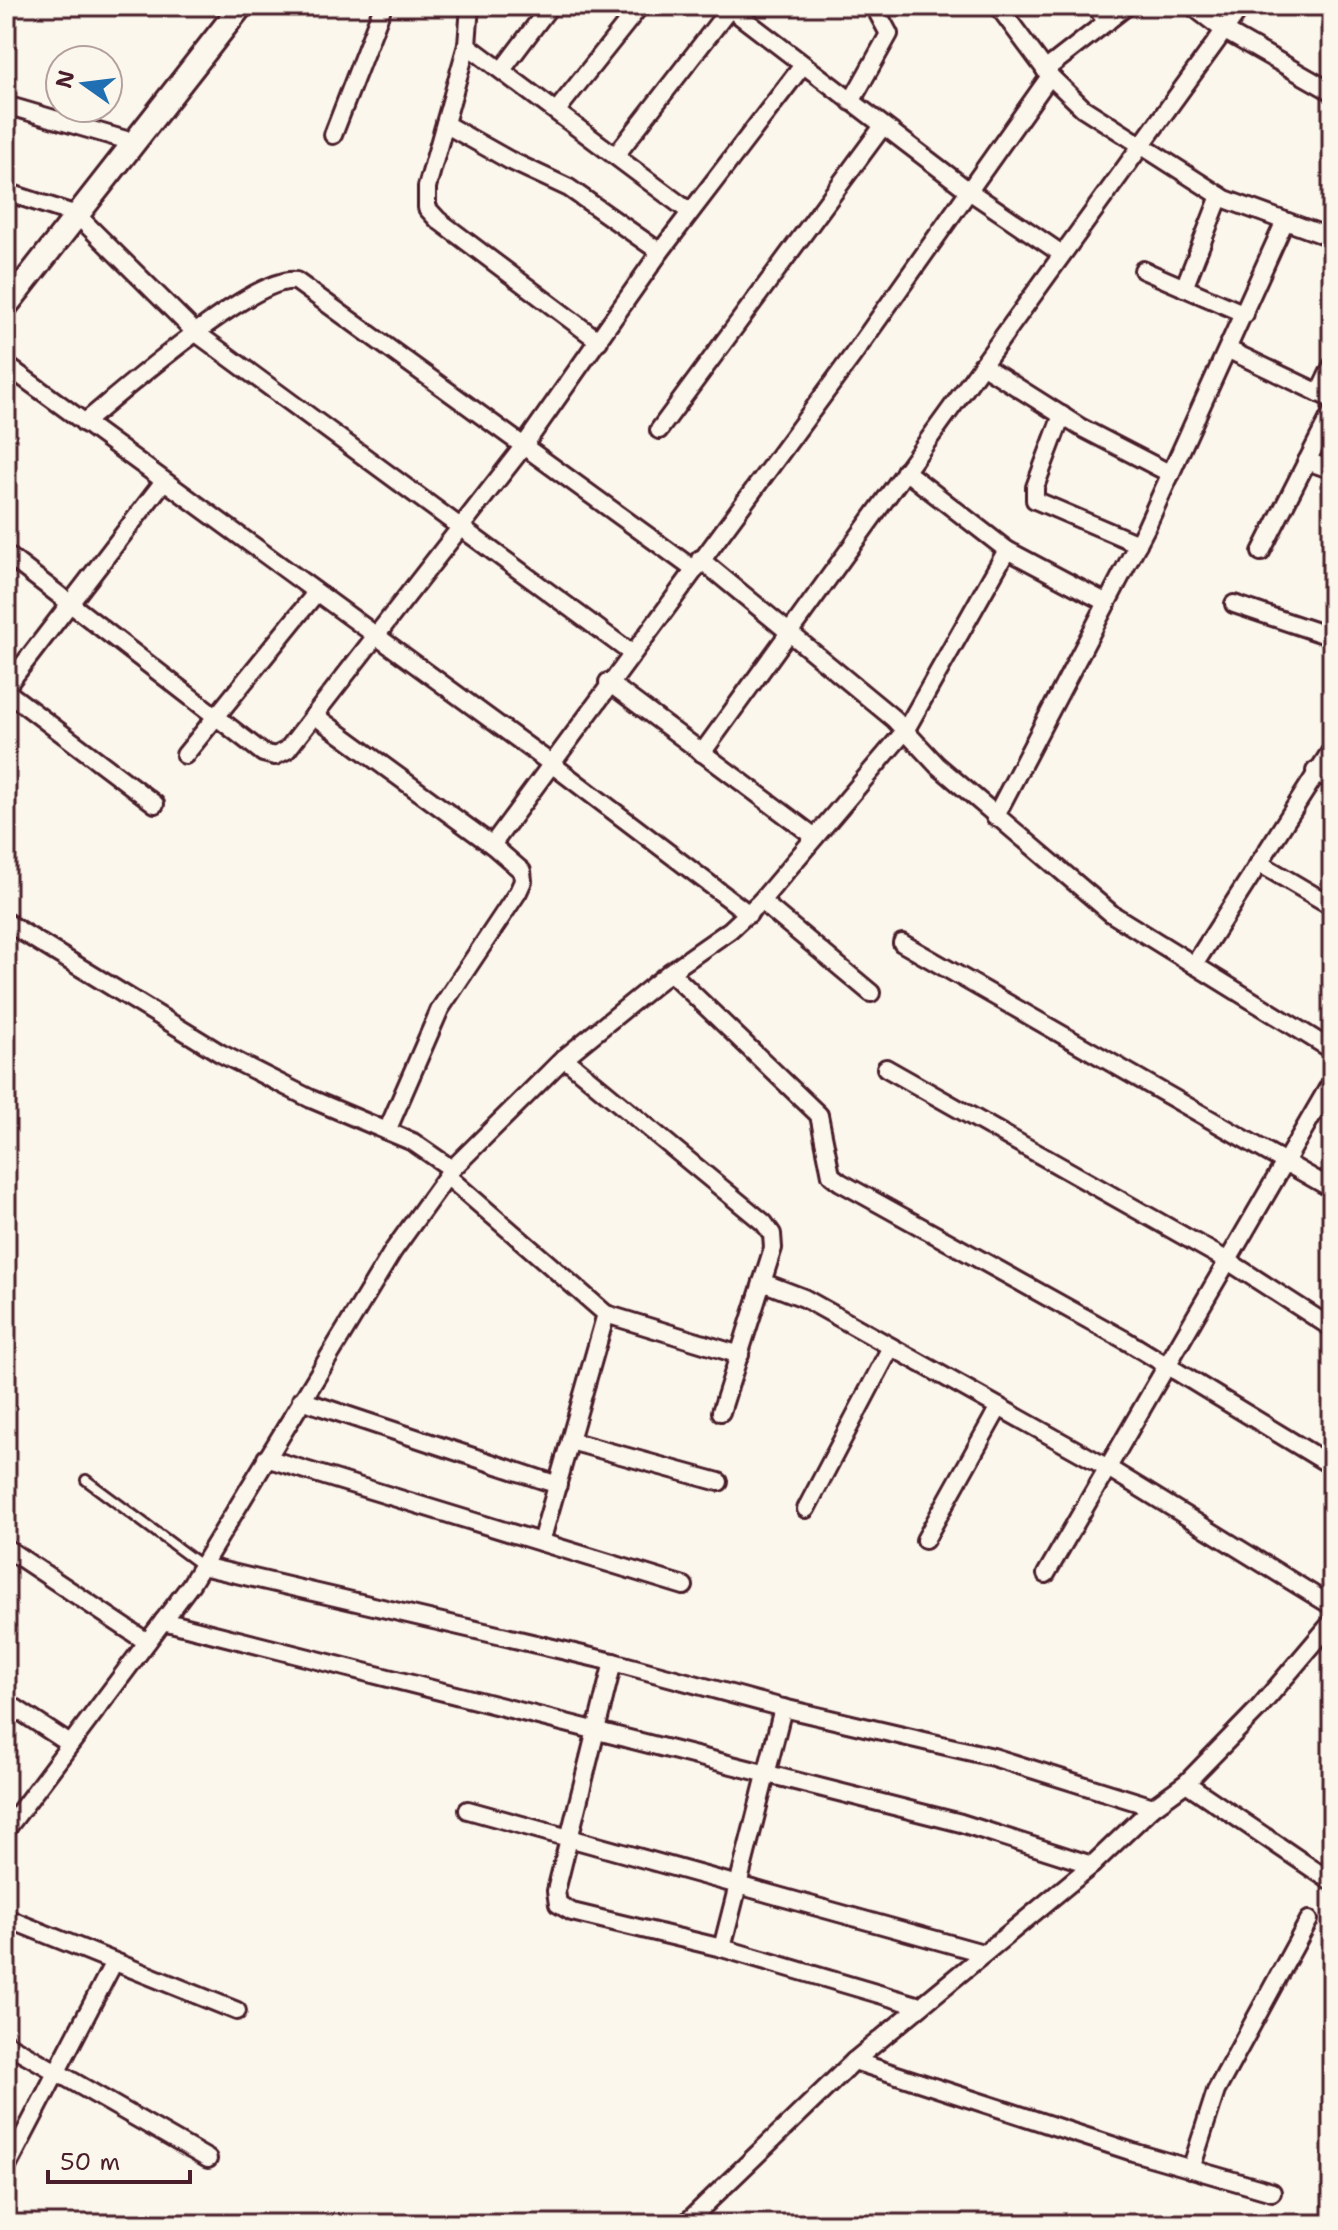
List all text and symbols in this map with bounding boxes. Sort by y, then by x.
north arrow [44,44,124,124]
text: N [49,67,81,91]
scale bar [48,2134,190,2184]
text: 50 m [60,2146,120,2178]

